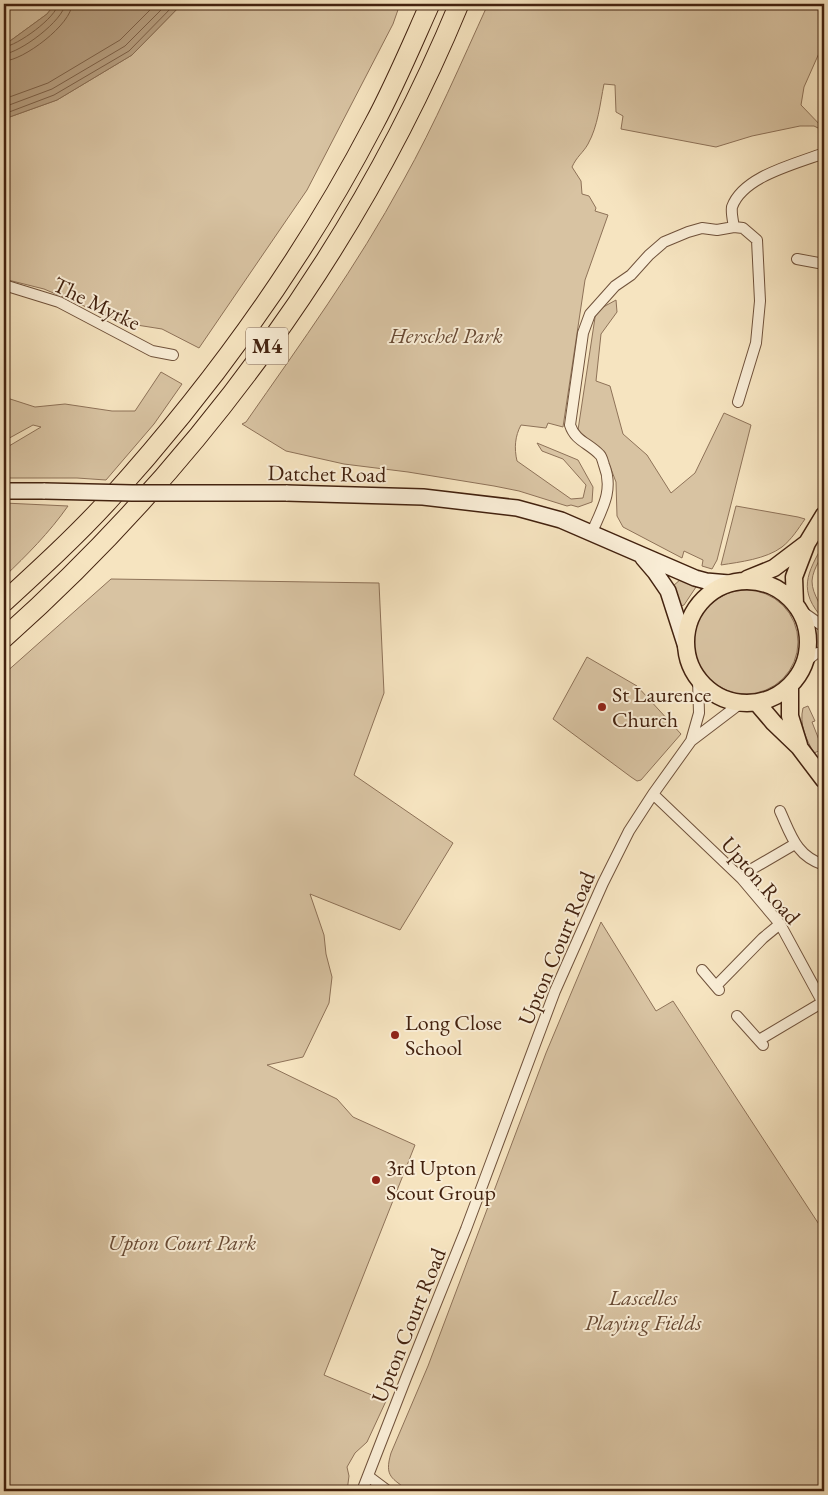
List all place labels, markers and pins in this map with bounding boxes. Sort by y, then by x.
place label: St Laurence Church [612,680,712,734]
marker: St Laurence Church [596,701,608,713]
place label: Long Close School [405,1008,502,1062]
marker: Long Close School [389,1029,401,1041]
place label: 3rd Upton Scout Group [386,1153,496,1207]
marker: 3rd Upton Scout Group [370,1174,382,1186]

